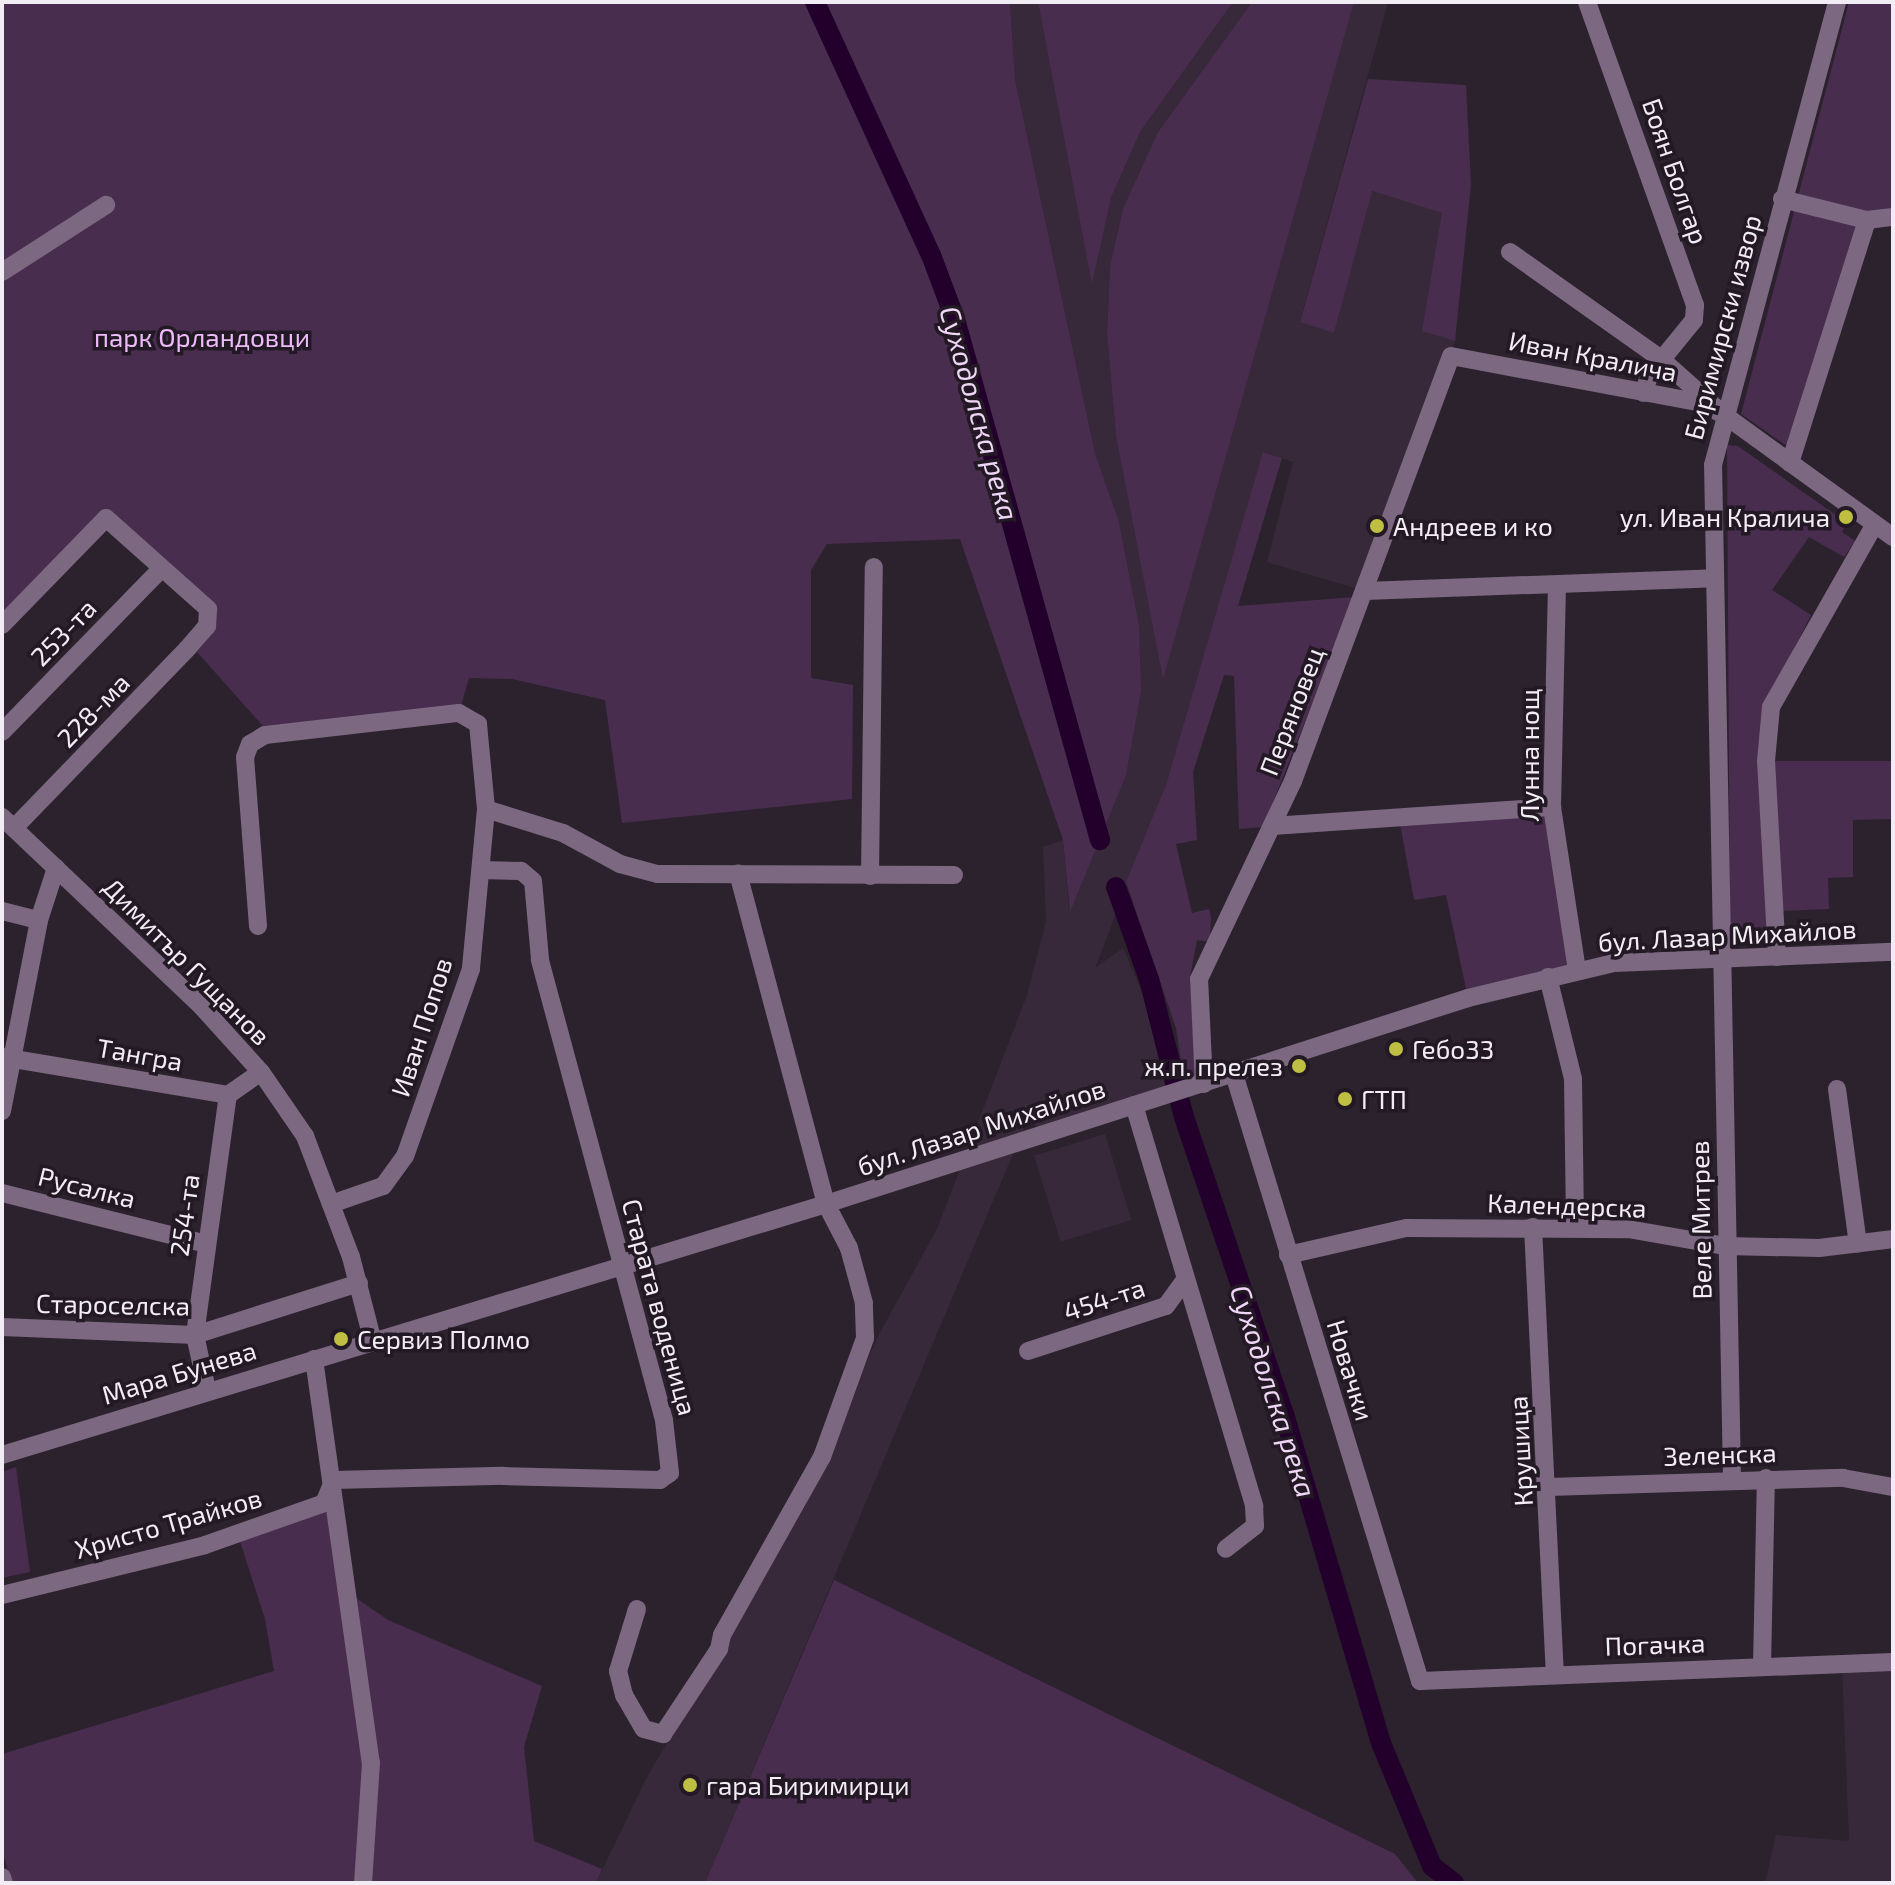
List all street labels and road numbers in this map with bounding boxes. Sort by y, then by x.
street label: Боян Болгар [1637,94,1715,248]
street label: Биримирски извор [1677,211,1767,443]
street label: Иван Кралича [1506,324,1680,388]
street label: 253-та [24,592,102,672]
street label: Перяновец [1252,643,1330,779]
street label: 228-ма [50,667,136,753]
street label: Лунна нощ [1513,689,1545,821]
street label: Димитър Гущанов [97,871,277,1051]
street label: бул. Лазар Михайлов [1597,913,1857,957]
street label: Иван Попов [384,954,458,1100]
street label: Тангра [95,1031,185,1077]
street label: бул. Лазар Михайлов [853,1072,1109,1182]
street label: Веле Митрев [1683,1140,1717,1300]
street label: Русалка [35,1160,139,1214]
street label: 254-та [163,1172,205,1258]
street label: Календерска [1487,1187,1647,1223]
street label: Старата воденица [616,1195,704,1419]
street label: 454-та [1059,1271,1149,1327]
street label: Староселска [36,1287,190,1321]
street label: Новачки [1321,1316,1381,1424]
street label: Мара Бунева [98,1334,260,1410]
street label: Крушица [1502,1395,1538,1507]
street label: Зеленска [1663,1436,1777,1472]
street label: Христо Трайков [71,1481,265,1565]
street label: Погачка [1604,1627,1706,1661]

